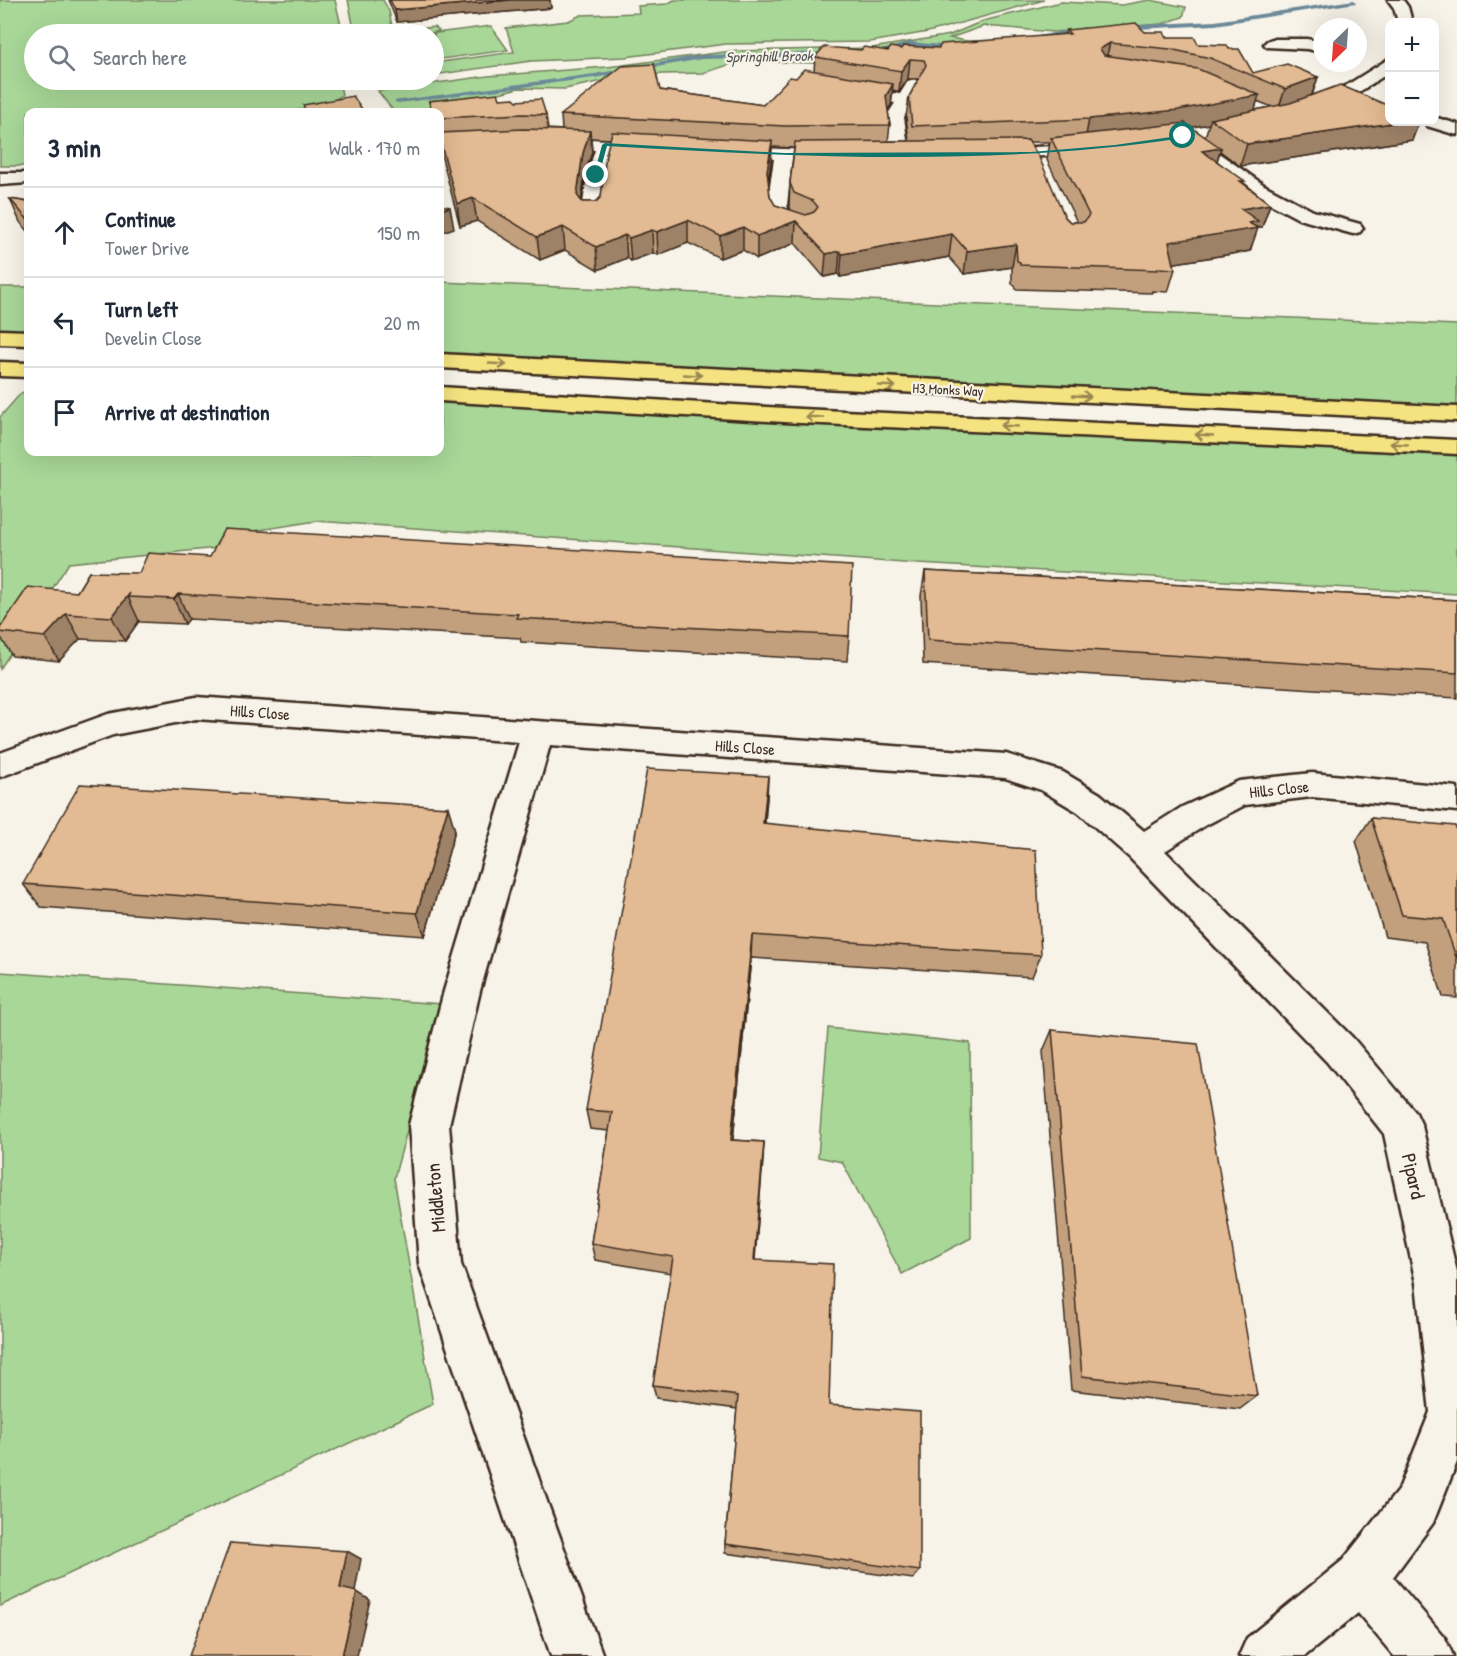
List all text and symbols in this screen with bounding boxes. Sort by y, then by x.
north arrow [1313,18,1367,72]
map controls [1385,18,1439,126]
button: + [1385,18,1439,72]
search box [24,24,444,90]
icon: search [45,41,78,74]
text: Search here [93,42,187,72]
water label: Springhill Brook [725,45,815,67]
button: − [1385,72,1439,126]
route start [1169,122,1195,148]
text: 3 min [48,130,101,165]
text: Walk · 170 m [329,134,420,161]
route end [582,161,608,187]
text: Continue [105,204,176,234]
icon: ahead [48,216,81,249]
text: 150 m [377,219,420,246]
text: Tower Drive [105,234,190,261]
text: Turn left [105,294,178,324]
icon: left [48,306,81,339]
text: 20 m [383,309,420,336]
text: Develin Close [105,324,202,351]
one-way arrow [487,359,507,370]
one-way arrow [682,370,702,381]
street label: H3 Monks Way [912,378,984,401]
one-way arrow [877,380,897,391]
one-way arrow [1072,390,1092,401]
icon: arrive [48,396,81,429]
text: Arrive at destination [105,397,270,427]
one-way arrow [805,411,825,422]
one-way arrow [999,420,1019,431]
one-way arrow [1194,429,1214,440]
one-way arrow [1389,438,1409,449]
street label: Hills Close [229,699,291,725]
street label: Hills Close [714,734,776,760]
street label: Hills Close [1248,775,1311,803]
street label: Pipard [1396,1151,1432,1202]
street label: Middleton [419,1162,451,1234]

